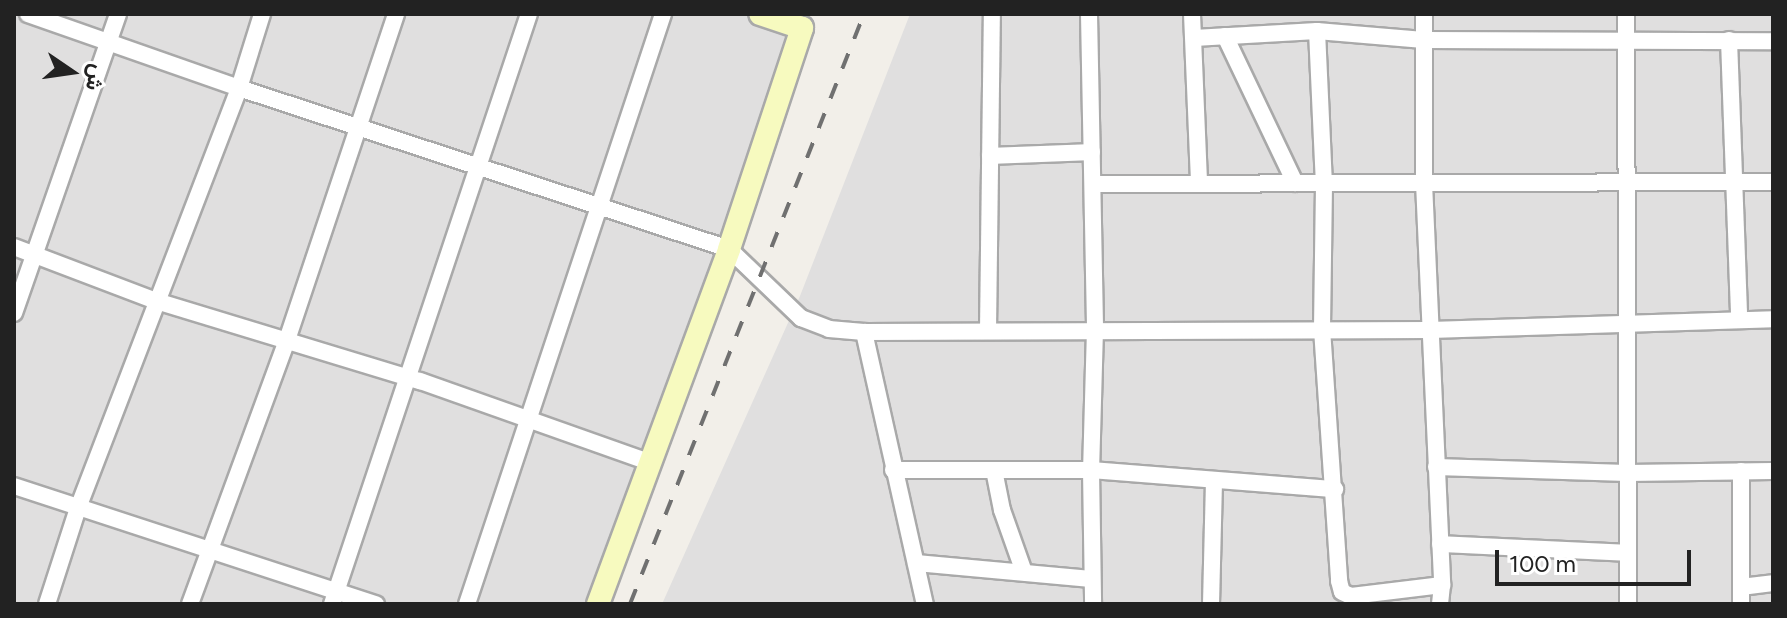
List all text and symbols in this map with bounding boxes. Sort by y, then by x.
north arrow [32,32,112,112]
text: ش [80,62,112,93]
scale bar [1499,534,1695,584]
text: 100 m [1509,549,1576,578]

